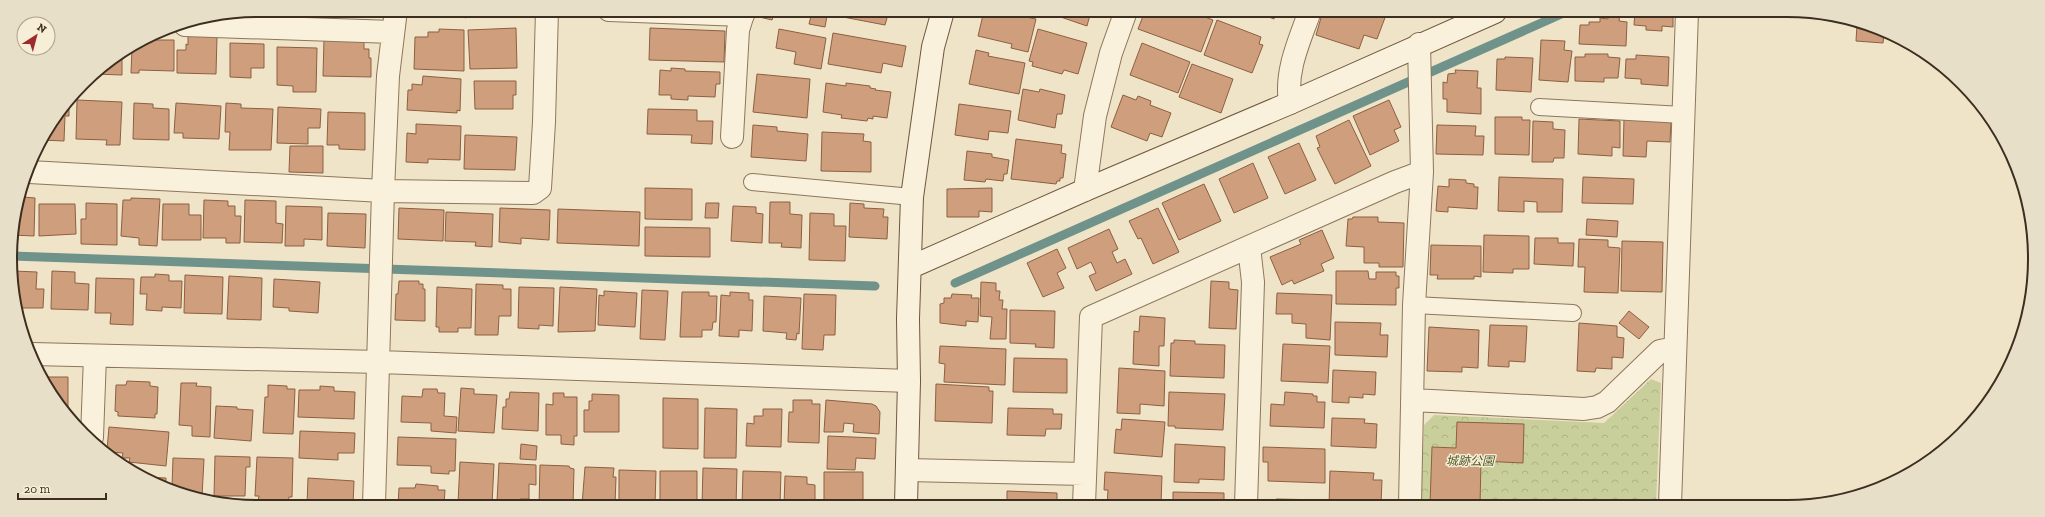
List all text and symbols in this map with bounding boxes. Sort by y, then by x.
north arrow [16,16,56,56]
text: N [34,21,49,36]
park label: 城跡公園 [1446,454,1496,468]
scale bar [18,475,106,501]
text: 20 m [24,482,51,496]

